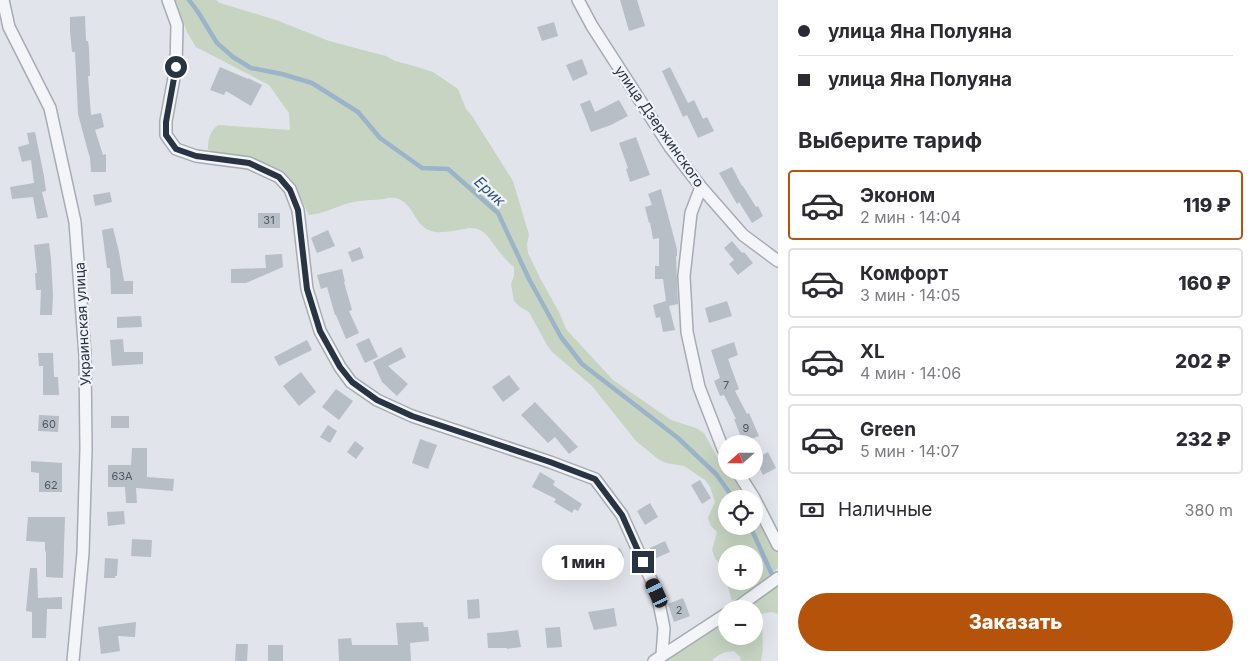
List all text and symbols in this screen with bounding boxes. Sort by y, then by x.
text: улица Яна Полуяна [828,20,1012,43]
route start [165,56,187,78]
street label: улица Дзержинского [612,62,708,190]
text: улица Яна Полуяна [828,68,1012,91]
text: Выберите тариф [798,127,982,153]
water label: Ерик [471,172,510,211]
icon: car [800,183,845,228]
text: Эконом [860,184,935,207]
text: 119 ₽ [1183,194,1231,217]
text: 2 мин · 14:04 [860,207,961,227]
house number: 31 [263,213,275,227]
icon: car [800,261,845,306]
street label: Украинская улица [70,262,94,386]
text: Комфорт [860,262,948,285]
text: 160 ₽ [1178,272,1231,295]
text: 3 мин · 14:05 [860,285,961,305]
icon: car [800,339,845,384]
text: XL [860,340,885,363]
text: 202 ₽ [1175,350,1231,373]
text: 4 мин · 14:06 [860,363,961,383]
house number: 7 [723,378,729,392]
house number: 60 [42,417,56,431]
icon: car [800,417,845,462]
text: Green [860,418,916,441]
house number: 9 [743,421,750,435]
text: 232 ₽ [1176,428,1231,451]
north arrow [718,435,762,480]
map controls [718,435,763,645]
text: 5 мин · 14:07 [860,441,959,461]
house number: 63А [111,469,133,483]
house number: 62 [44,478,58,492]
button: locate [718,490,763,535]
icon: cash [798,496,826,524]
text: Наличные [838,498,932,521]
text: 380 m [1185,500,1233,520]
callout: 1 мин [543,544,626,580]
button: + [718,545,763,590]
route end [632,551,654,573]
text: 1 мин [561,552,605,572]
car [643,576,670,610]
button: Заказать [798,593,1233,651]
button: − [718,600,763,645]
house number: 2 [676,603,682,617]

